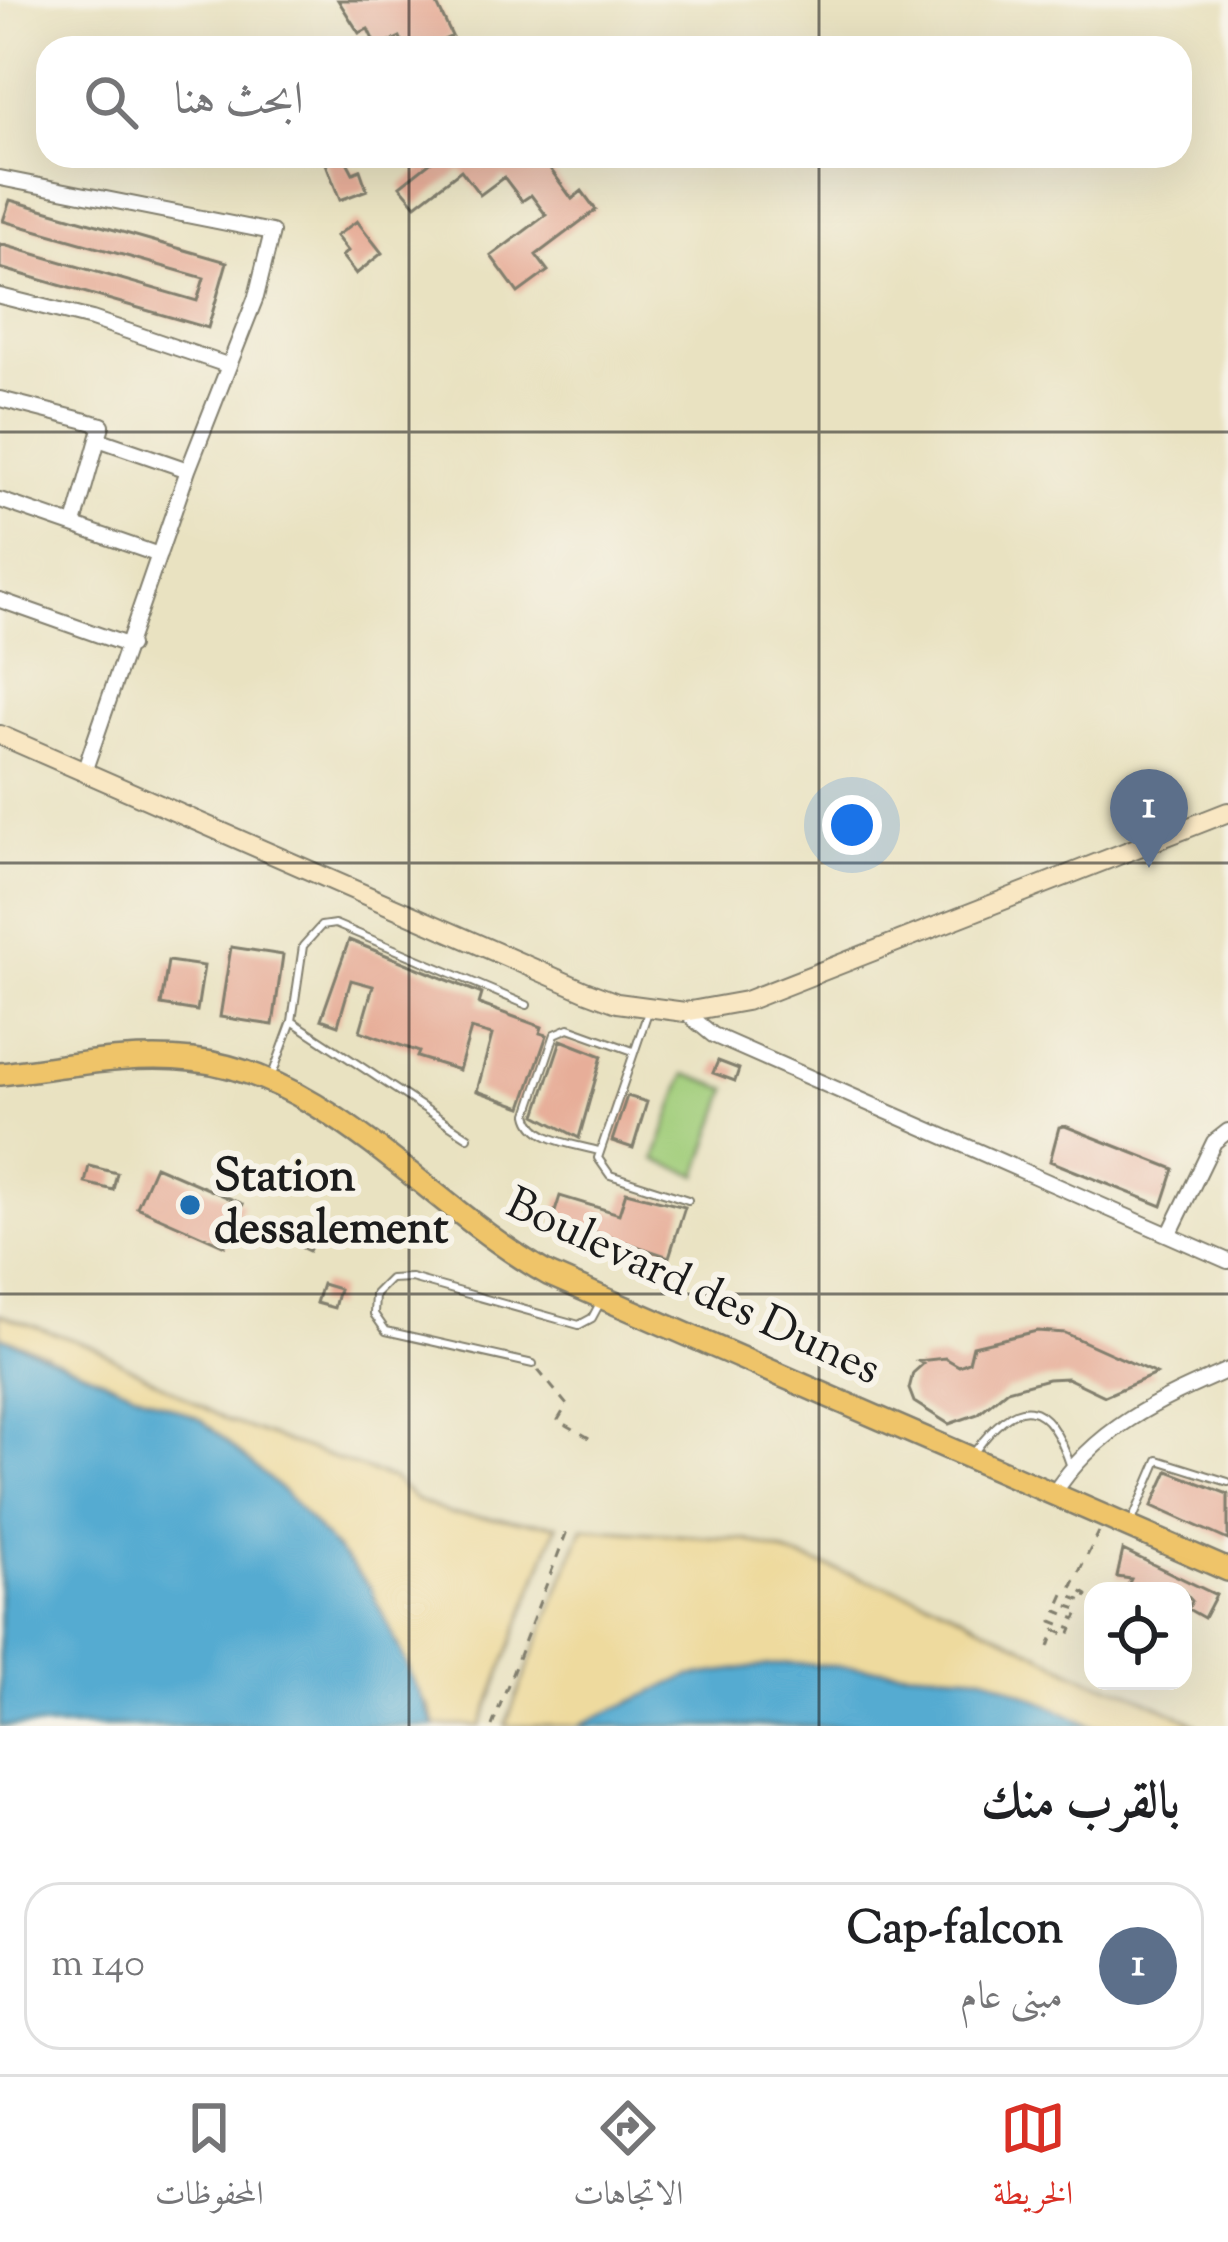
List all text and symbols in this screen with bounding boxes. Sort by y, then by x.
search box [36,36,1192,168]
icon: search [78,69,144,135]
text: ابحث هنا [174,70,304,135]
pin: 1 [1110,769,1188,868]
your location [822,795,882,855]
place label: Station dessalement [214,1147,449,1264]
street label: Boulevard des Dunes [494,1174,890,1404]
marker: Station dessalement [177,1192,203,1218]
map controls [1084,1582,1192,1690]
button: locate [1084,1582,1192,1690]
text: بالقرب منك [981,1768,1180,1841]
text: Cap-falcon [847,1899,1063,1964]
text: 140 m [51,1938,145,1994]
text: 1 [1131,1938,1145,1994]
text: مبنى عام [960,1971,1063,2027]
tab: المحفوظات [155,2095,264,2225]
tab: الاتجاهات [573,2095,683,2225]
tab: الخريطة [993,2095,1073,2225]

